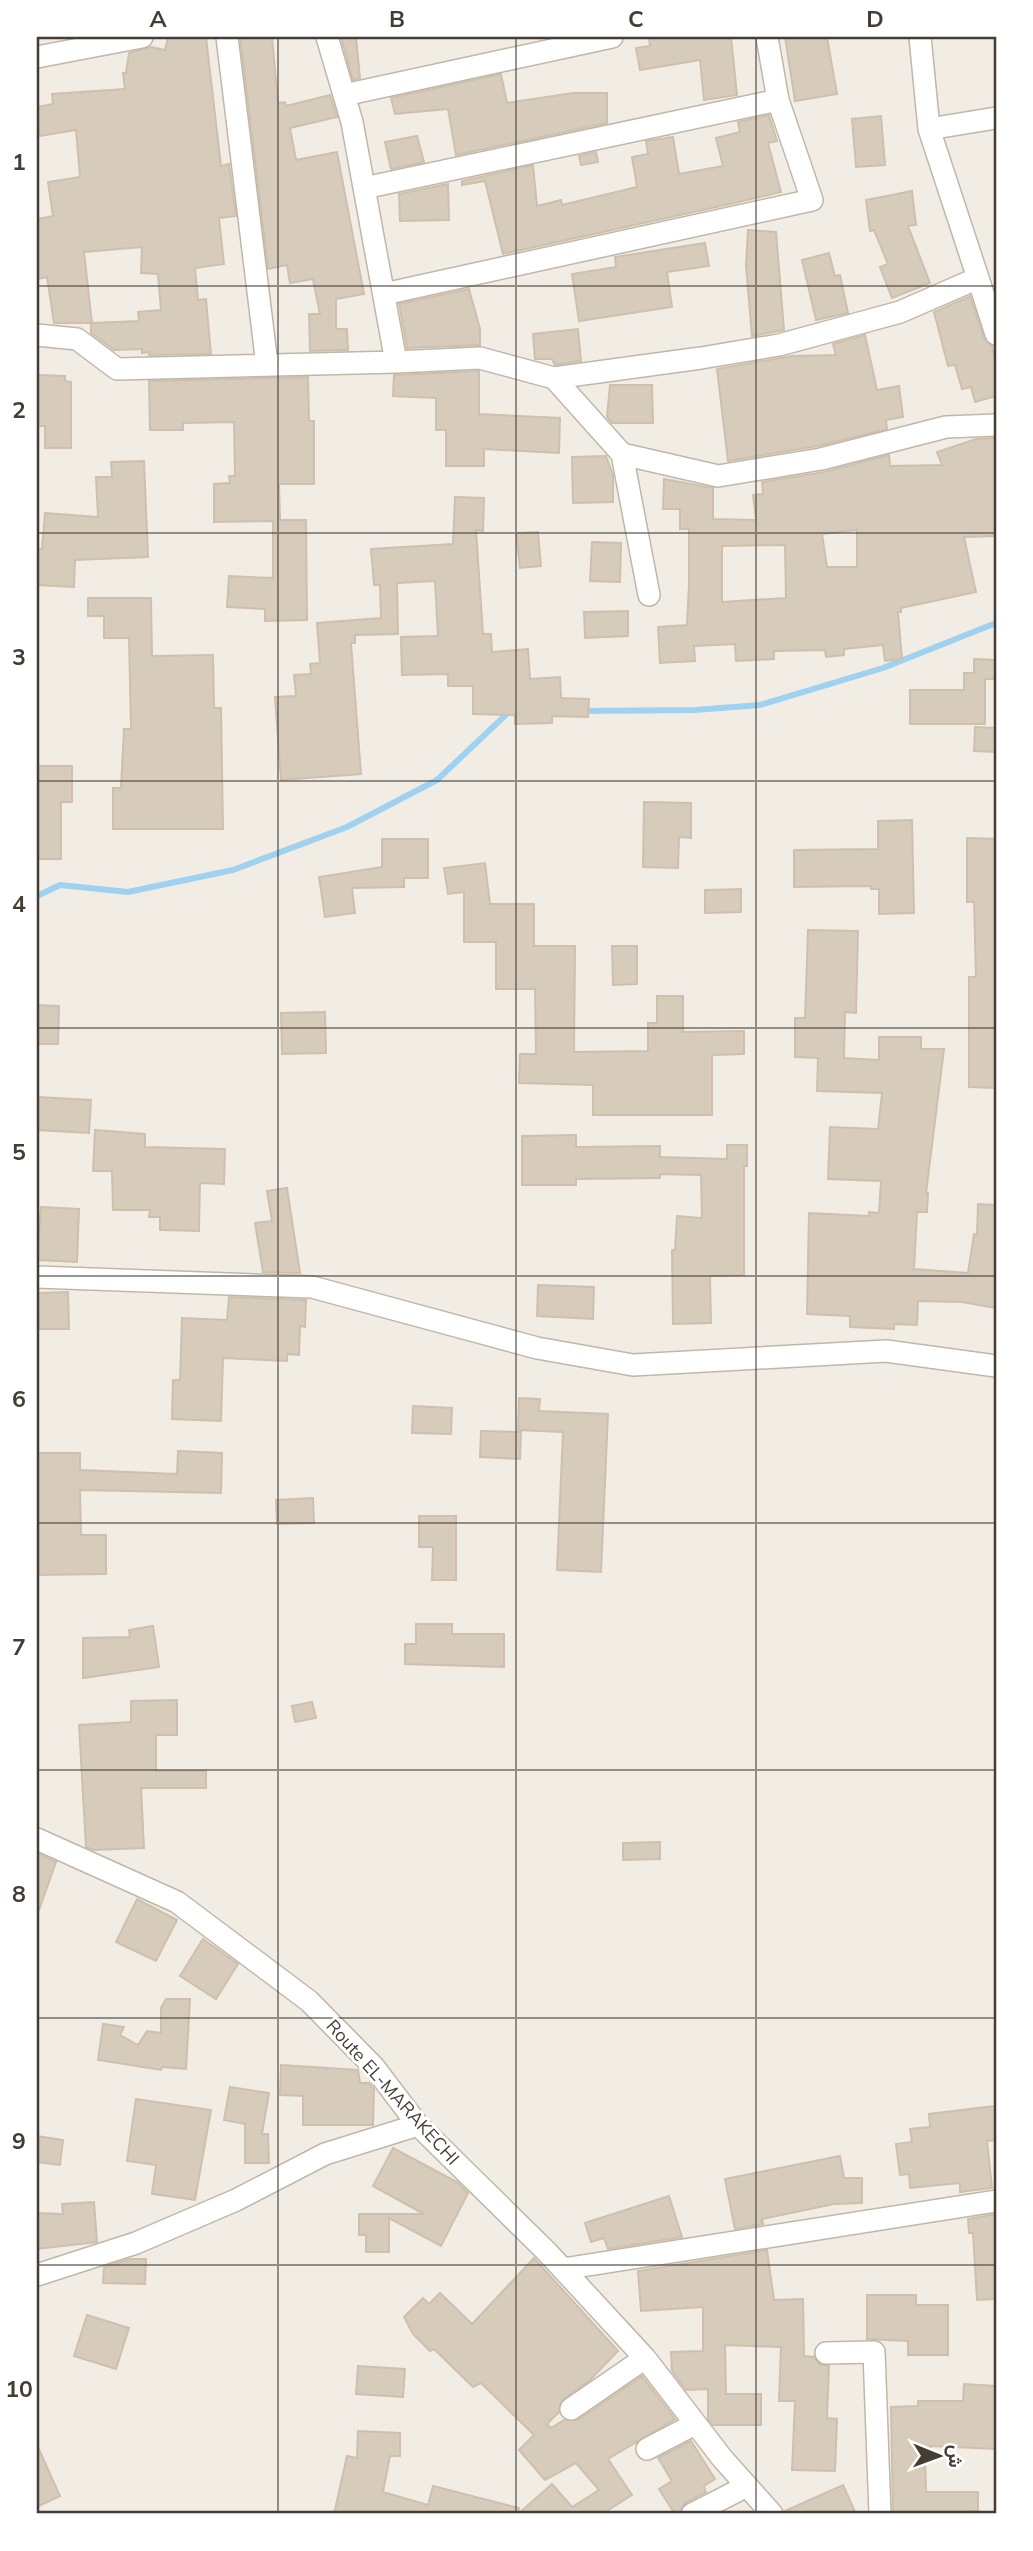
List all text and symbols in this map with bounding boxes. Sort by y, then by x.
text: A [149,4,167,33]
text: B [389,4,405,33]
text: C [628,4,644,33]
text: D [866,4,884,33]
text: 1 [12,147,26,176]
text: 2 [12,395,26,424]
text: 3 [12,642,26,671]
text: 4 [12,889,26,918]
text: 5 [12,1137,26,1166]
text: 6 [12,1384,26,1413]
text: 7 [12,1632,26,1661]
text: 8 [12,1879,26,1908]
street label: Route EL-MARAKECHI [322,2014,464,2170]
text: 9 [12,2126,26,2155]
text: 10 [5,2374,33,2403]
north arrow [904,2422,974,2492]
text: ش [944,2445,968,2468]

